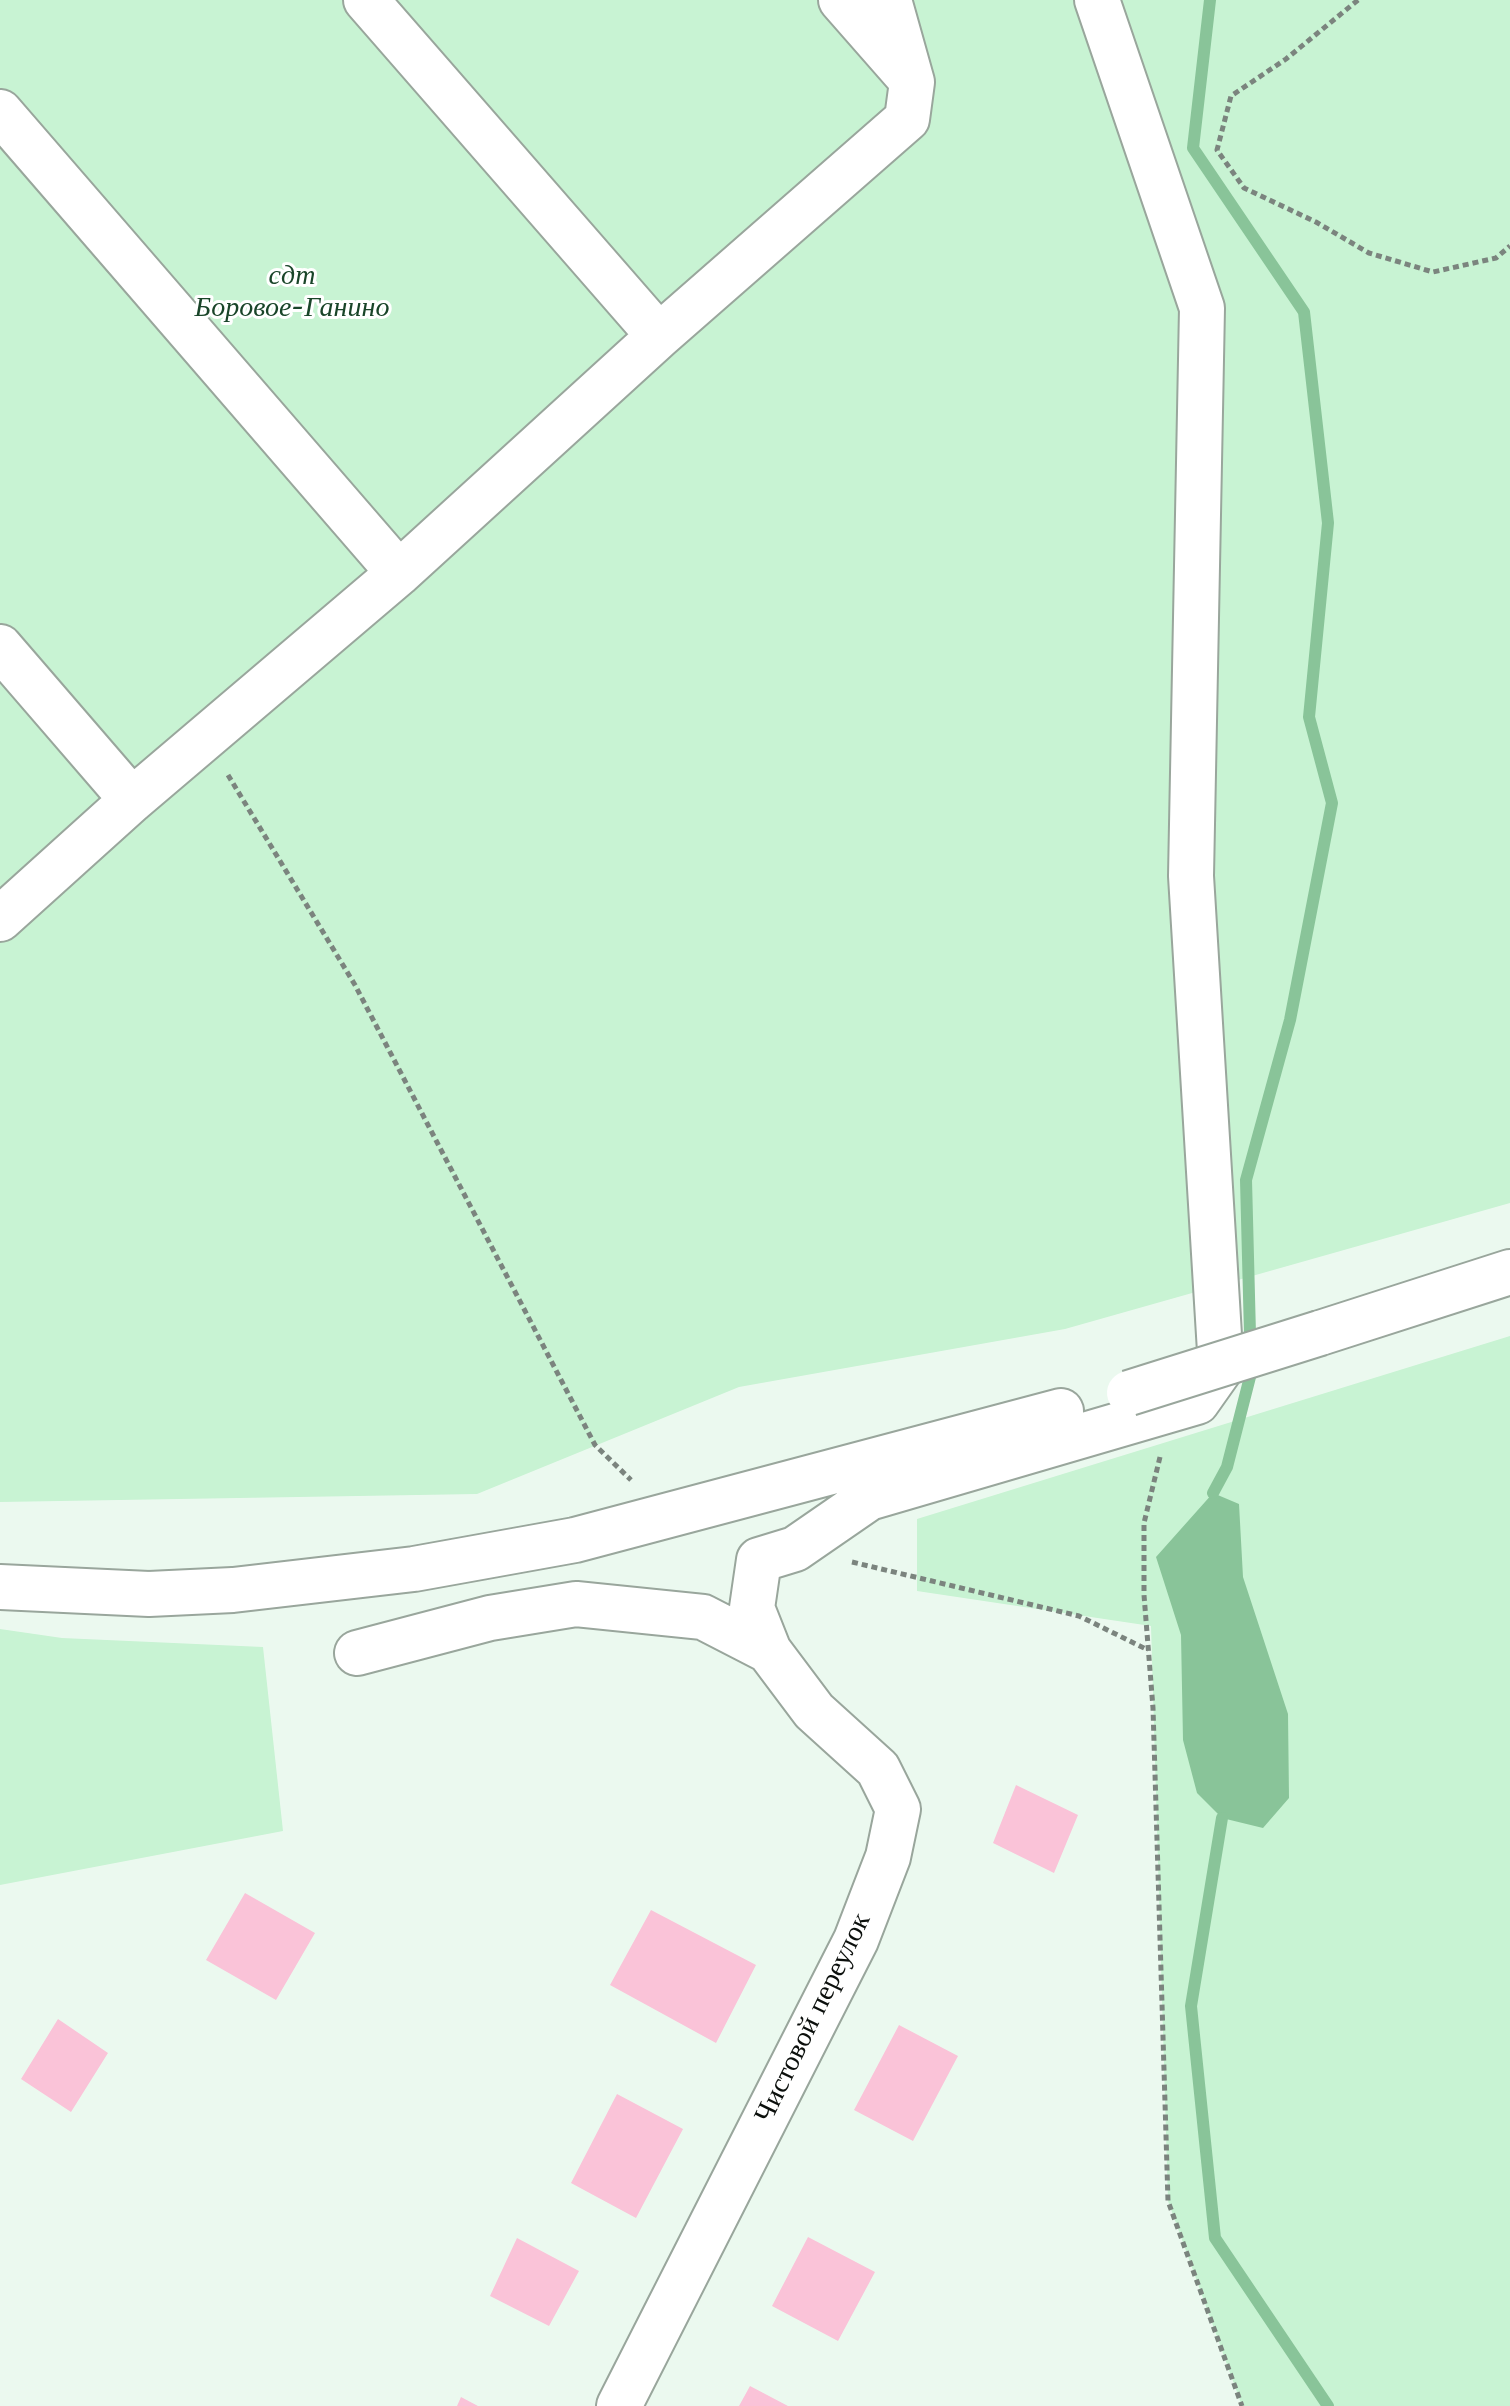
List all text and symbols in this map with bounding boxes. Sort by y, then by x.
park label: сдт Боровое-Ганино [195,259,389,325]
street label: Чистовой переулок [748,1908,878,2128]

